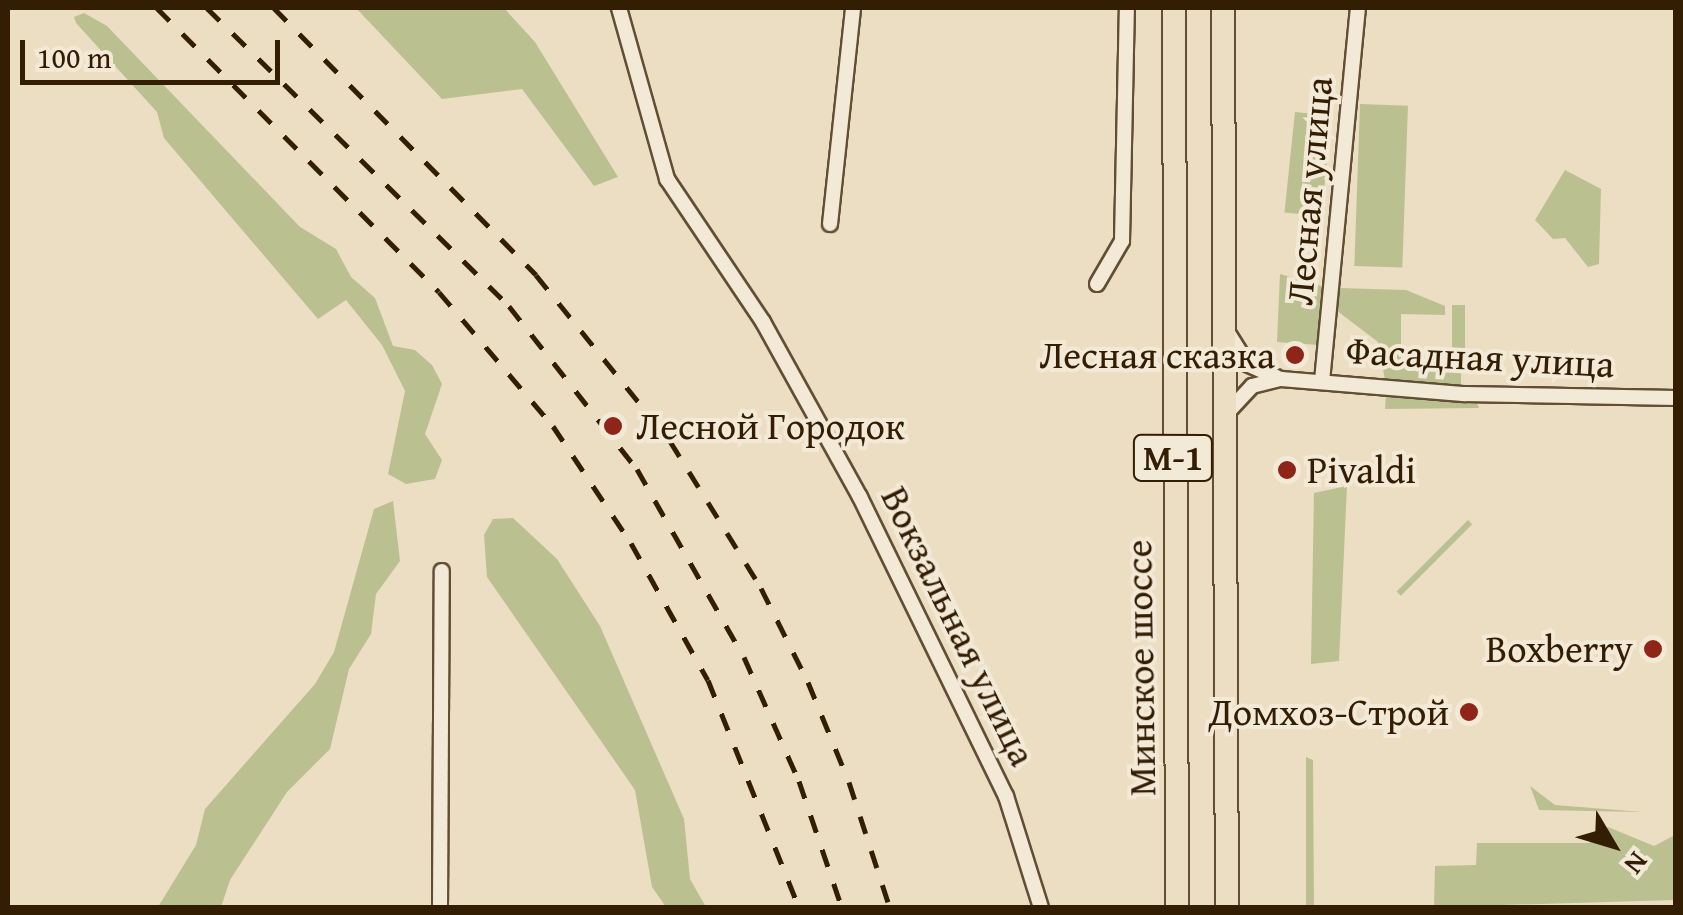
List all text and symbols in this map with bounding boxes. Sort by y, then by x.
scale bar [25,20,285,82]
text: 100 m [37,35,111,79]
street label: Лесная улица [1276,75,1342,307]
street label: Фасадная улица [1345,327,1615,387]
place label: Лесная сказка [1039,332,1275,378]
marker: Лесная сказка [1284,344,1306,366]
place label: Лесной Городок [636,403,905,449]
marker: Лесной Городок [600,413,626,439]
road number: М-1 [1130,428,1216,488]
place label: Pivaldi [1307,447,1416,493]
marker: Pivaldi [1276,459,1298,481]
street label: Вокзальная улица [872,479,1046,773]
street label: Минское шоссе [1115,539,1165,797]
place label: Boxberry [1486,626,1633,672]
marker: Boxberry [1642,638,1664,660]
place label: Домхоз-Строй [1208,689,1449,735]
marker: Домхоз-Строй [1458,701,1480,723]
north arrow [1563,795,1663,895]
text: N [1615,844,1659,884]

